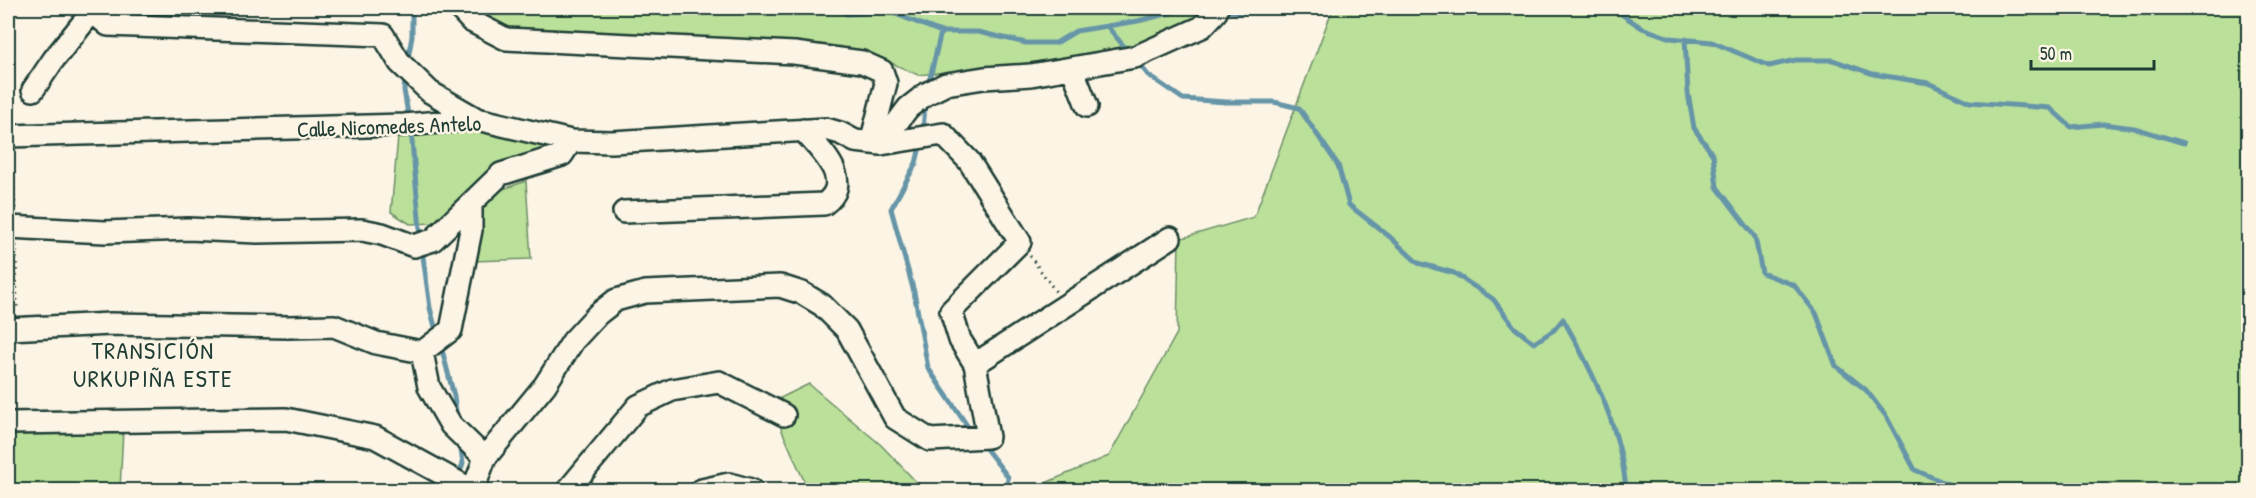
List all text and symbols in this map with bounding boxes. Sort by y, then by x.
scale bar [2031,33,2154,71]
text: 50 m [2040,41,2072,66]
street label: Calle Nicomedes Antelo [296,108,482,144]
district label: TRANSICIÓN URKUPIÑA ESTE [73,334,233,394]

